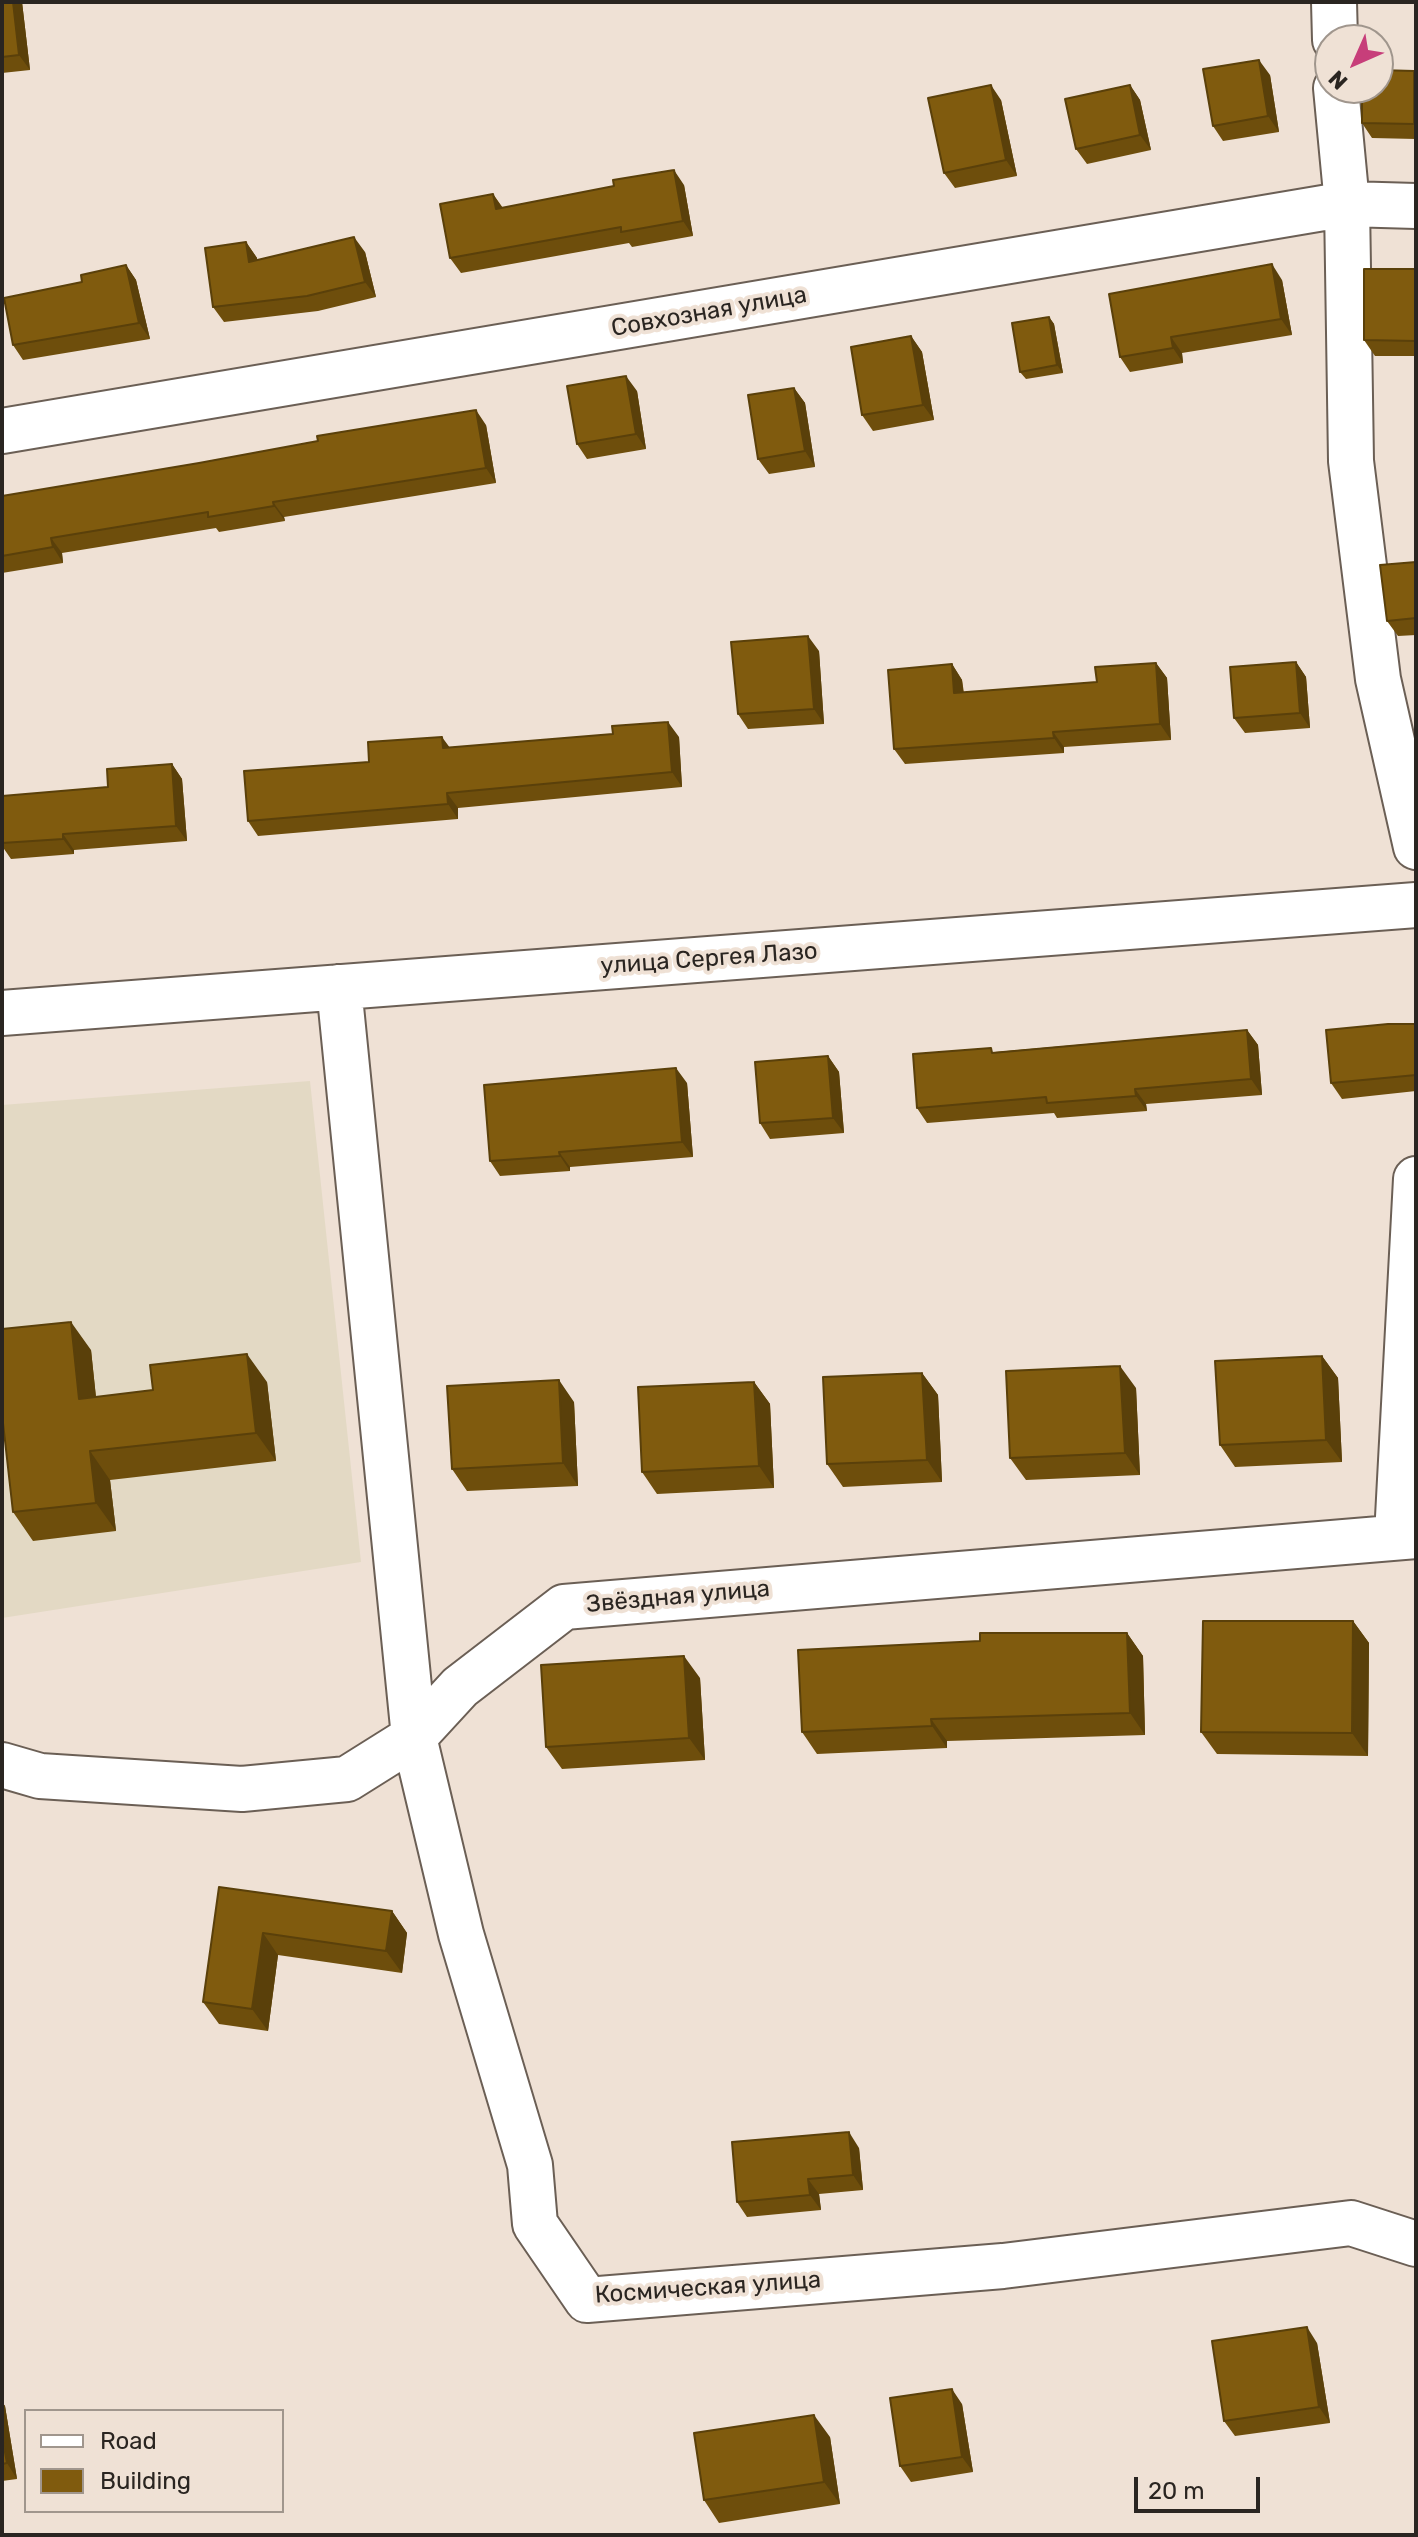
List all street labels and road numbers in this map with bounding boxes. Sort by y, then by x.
street label: Совхозная улица [609,281,809,343]
street label: улица Сергея Лазо [600,937,818,981]
street label: Звёздная улица [585,1575,771,1619]
street label: Космическая улица [594,2266,822,2310]

